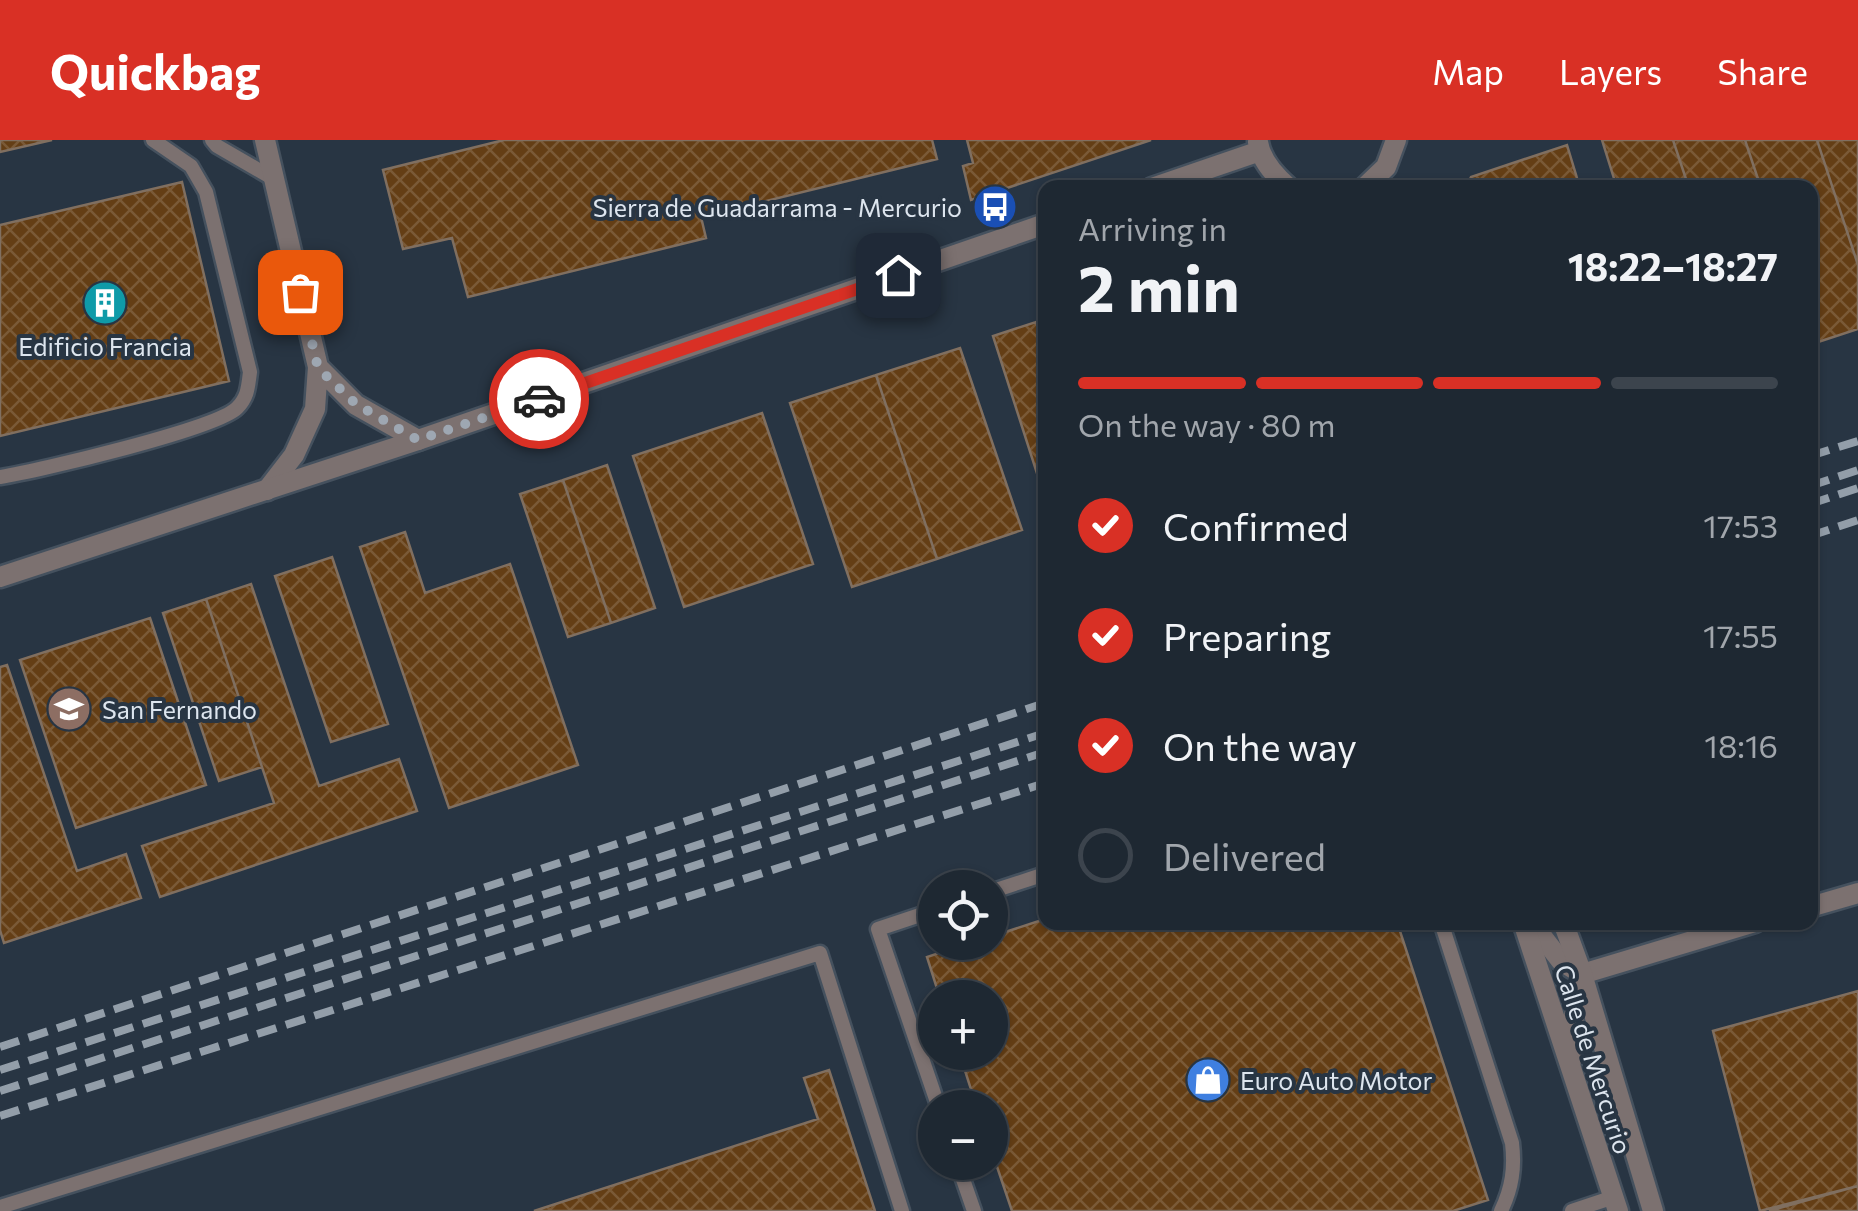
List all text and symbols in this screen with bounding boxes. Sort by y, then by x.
text: Quickbag [50,41,261,100]
text: Map [1432,49,1504,92]
text: Layers [1559,49,1662,92]
text: Share [1717,49,1808,92]
bus stop icon: Sierra de Guadarrama - Mercurio [972,184,1018,230]
place label: Sierra de Guadarrama - Mercurio [593,192,962,222]
text: Arriving in [1078,208,1227,248]
pin [856,233,941,318]
text: 18:22–18:27 [1568,242,1778,289]
text: 2 min [1078,246,1240,325]
icon: home [871,248,926,303]
pin [258,250,343,335]
icon: bag [273,265,328,320]
building icon: Edificio Francia [82,280,128,326]
place label: Edificio Francia [18,331,192,361]
courier [489,349,589,449]
icon: car [512,372,567,427]
text: On the way · 80 m [1078,404,1335,444]
icon: check [1078,498,1133,553]
text: Confirmed [1163,502,1349,549]
text: 17:53 [1703,505,1778,545]
icon: check [1078,608,1133,663]
text: Preparing [1163,612,1331,659]
text: 17:55 [1703,615,1778,655]
school or university icon: San Fernando [46,686,92,732]
place label: San Fernando [102,694,257,724]
icon: check [1078,718,1133,773]
text: On the way [1163,722,1357,769]
text: 18:16 [1704,725,1778,765]
text: Delivered [1163,832,1326,879]
map controls [918,870,1008,1180]
button: locate [918,870,1008,960]
street label: Calle de Mercurio [1549,960,1639,1158]
button: + [918,980,1008,1070]
shop icon: Euro Auto Motor [1185,1057,1231,1103]
place label: Euro Auto Motor [1240,1065,1432,1095]
button: − [918,1090,1008,1180]

